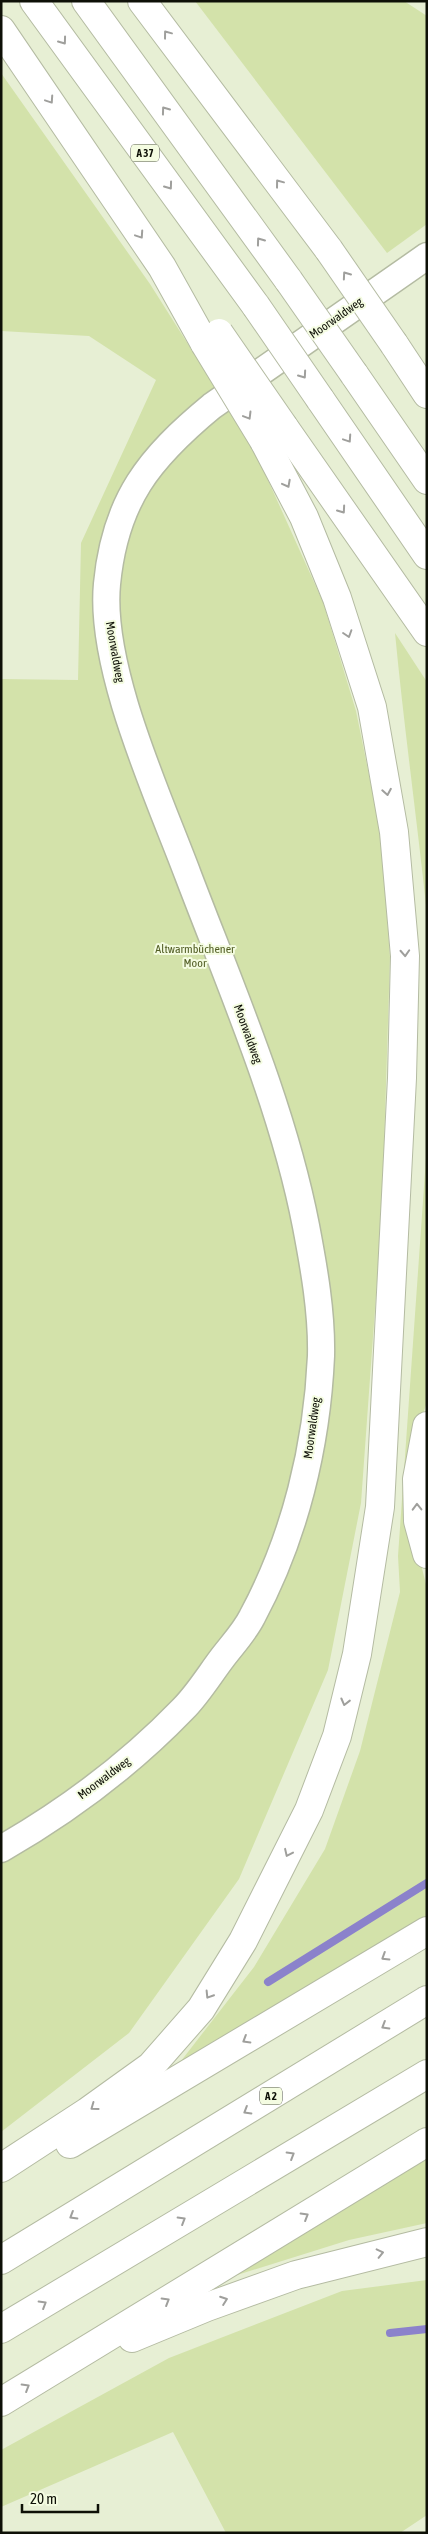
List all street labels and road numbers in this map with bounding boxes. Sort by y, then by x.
road number: A 37 [131,144,159,162]
street label: Moorwaldweg [307,294,366,341]
street label: Moorwaldweg [103,620,127,685]
street label: Moorwaldweg [231,1003,265,1066]
street label: Moorwaldweg [301,1396,323,1460]
street label: Moorwaldweg [75,1753,134,1802]
road number: A 2 [260,2088,282,2104]

